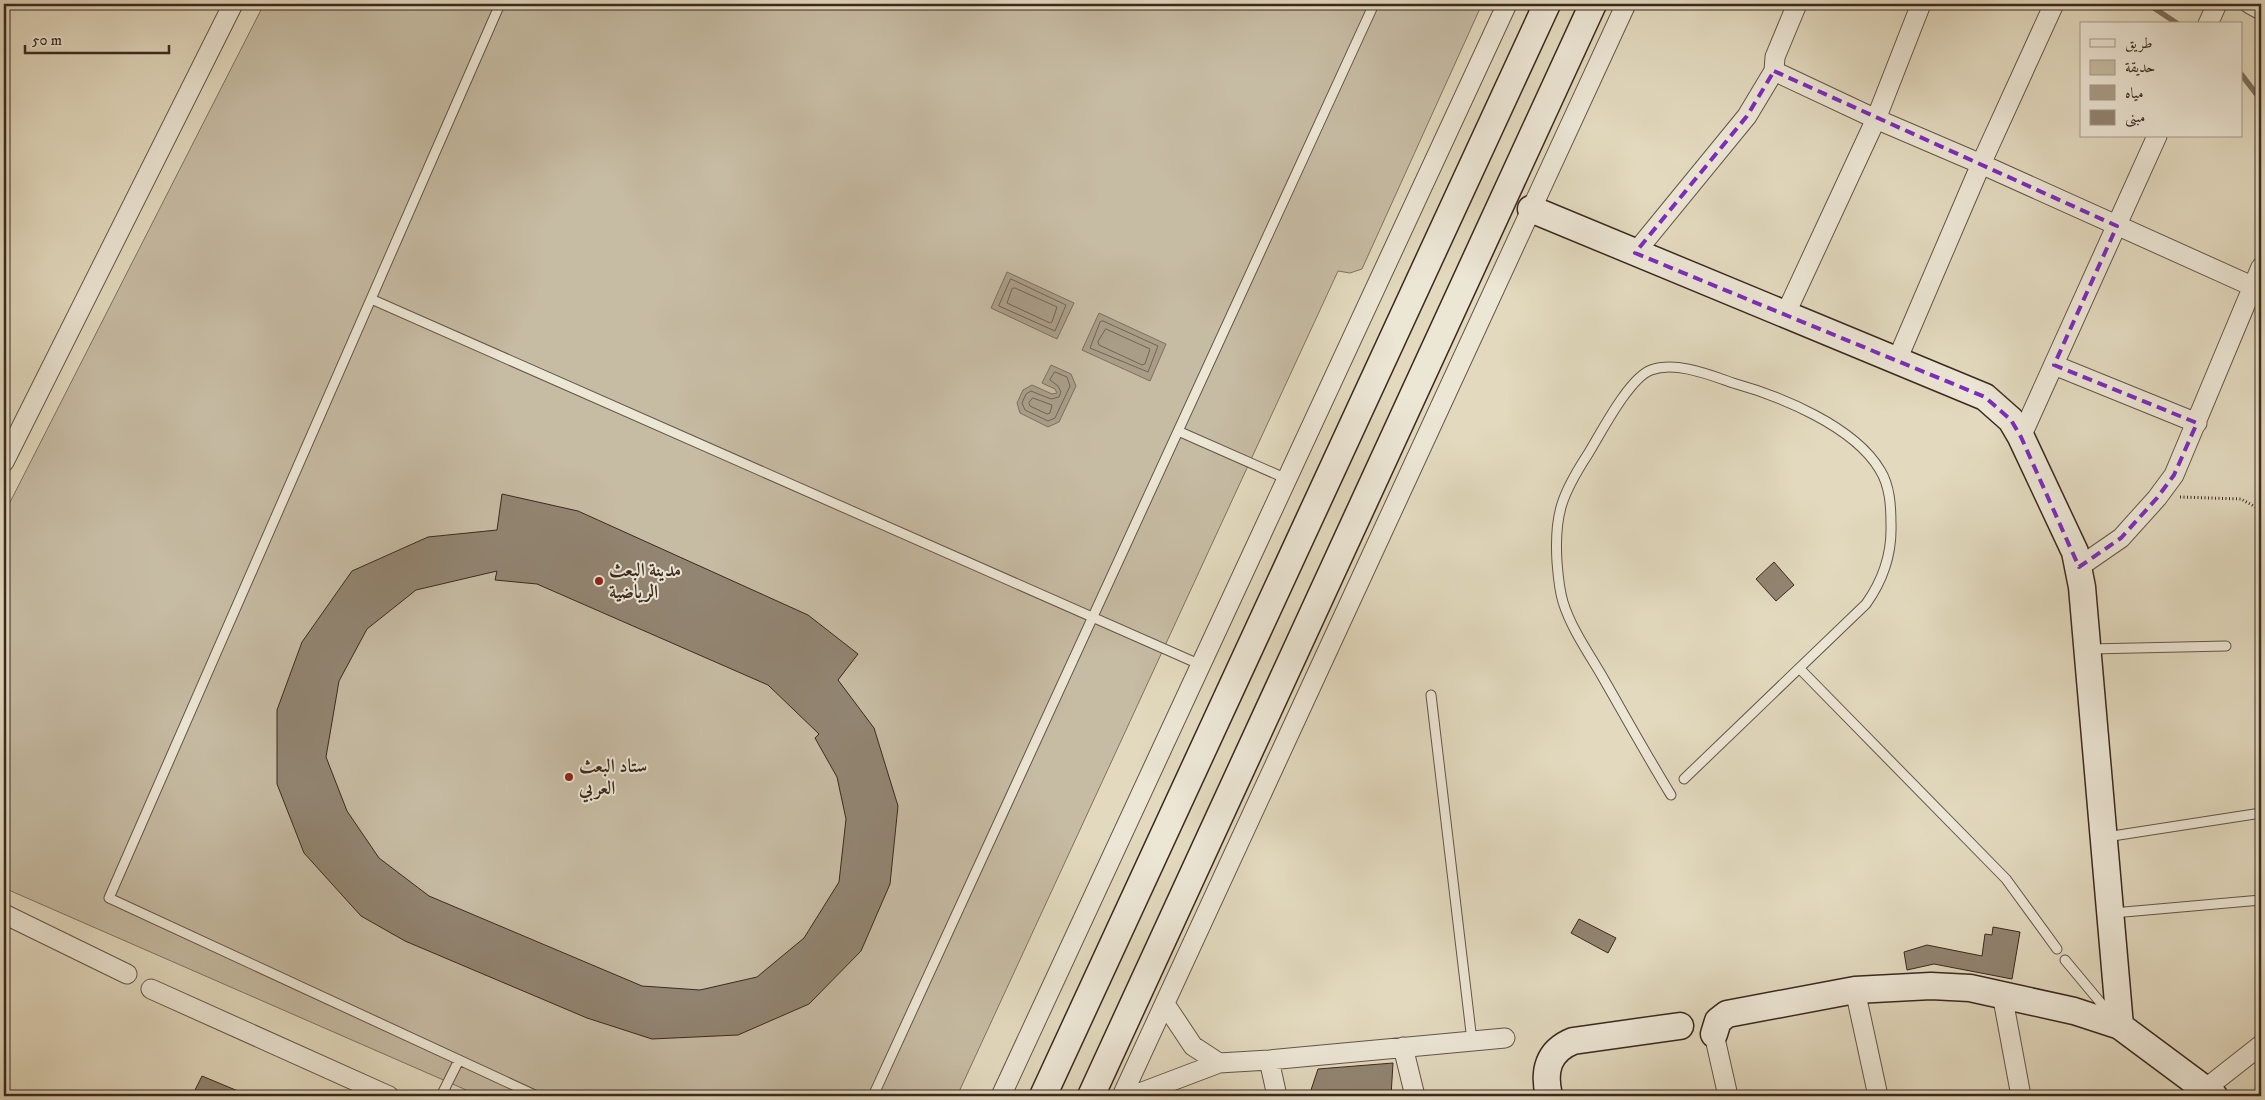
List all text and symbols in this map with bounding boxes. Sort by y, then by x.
scale bar [25,22,169,54]
legend [2080,22,2242,138]
text: 50 m [32,31,62,50]
text: طريق [2125,34,2152,53]
text: حديقة [2125,58,2155,77]
text: مياه [2125,84,2143,103]
text: مبنى [2125,108,2145,128]
place label: مدينة البعث الرياضية [609,559,681,604]
marker: مدينة البعث الرياضية [593,575,605,587]
place label: ستاد البعث العربي [578,755,647,803]
marker: ستاد البعث العربي [563,771,575,783]

